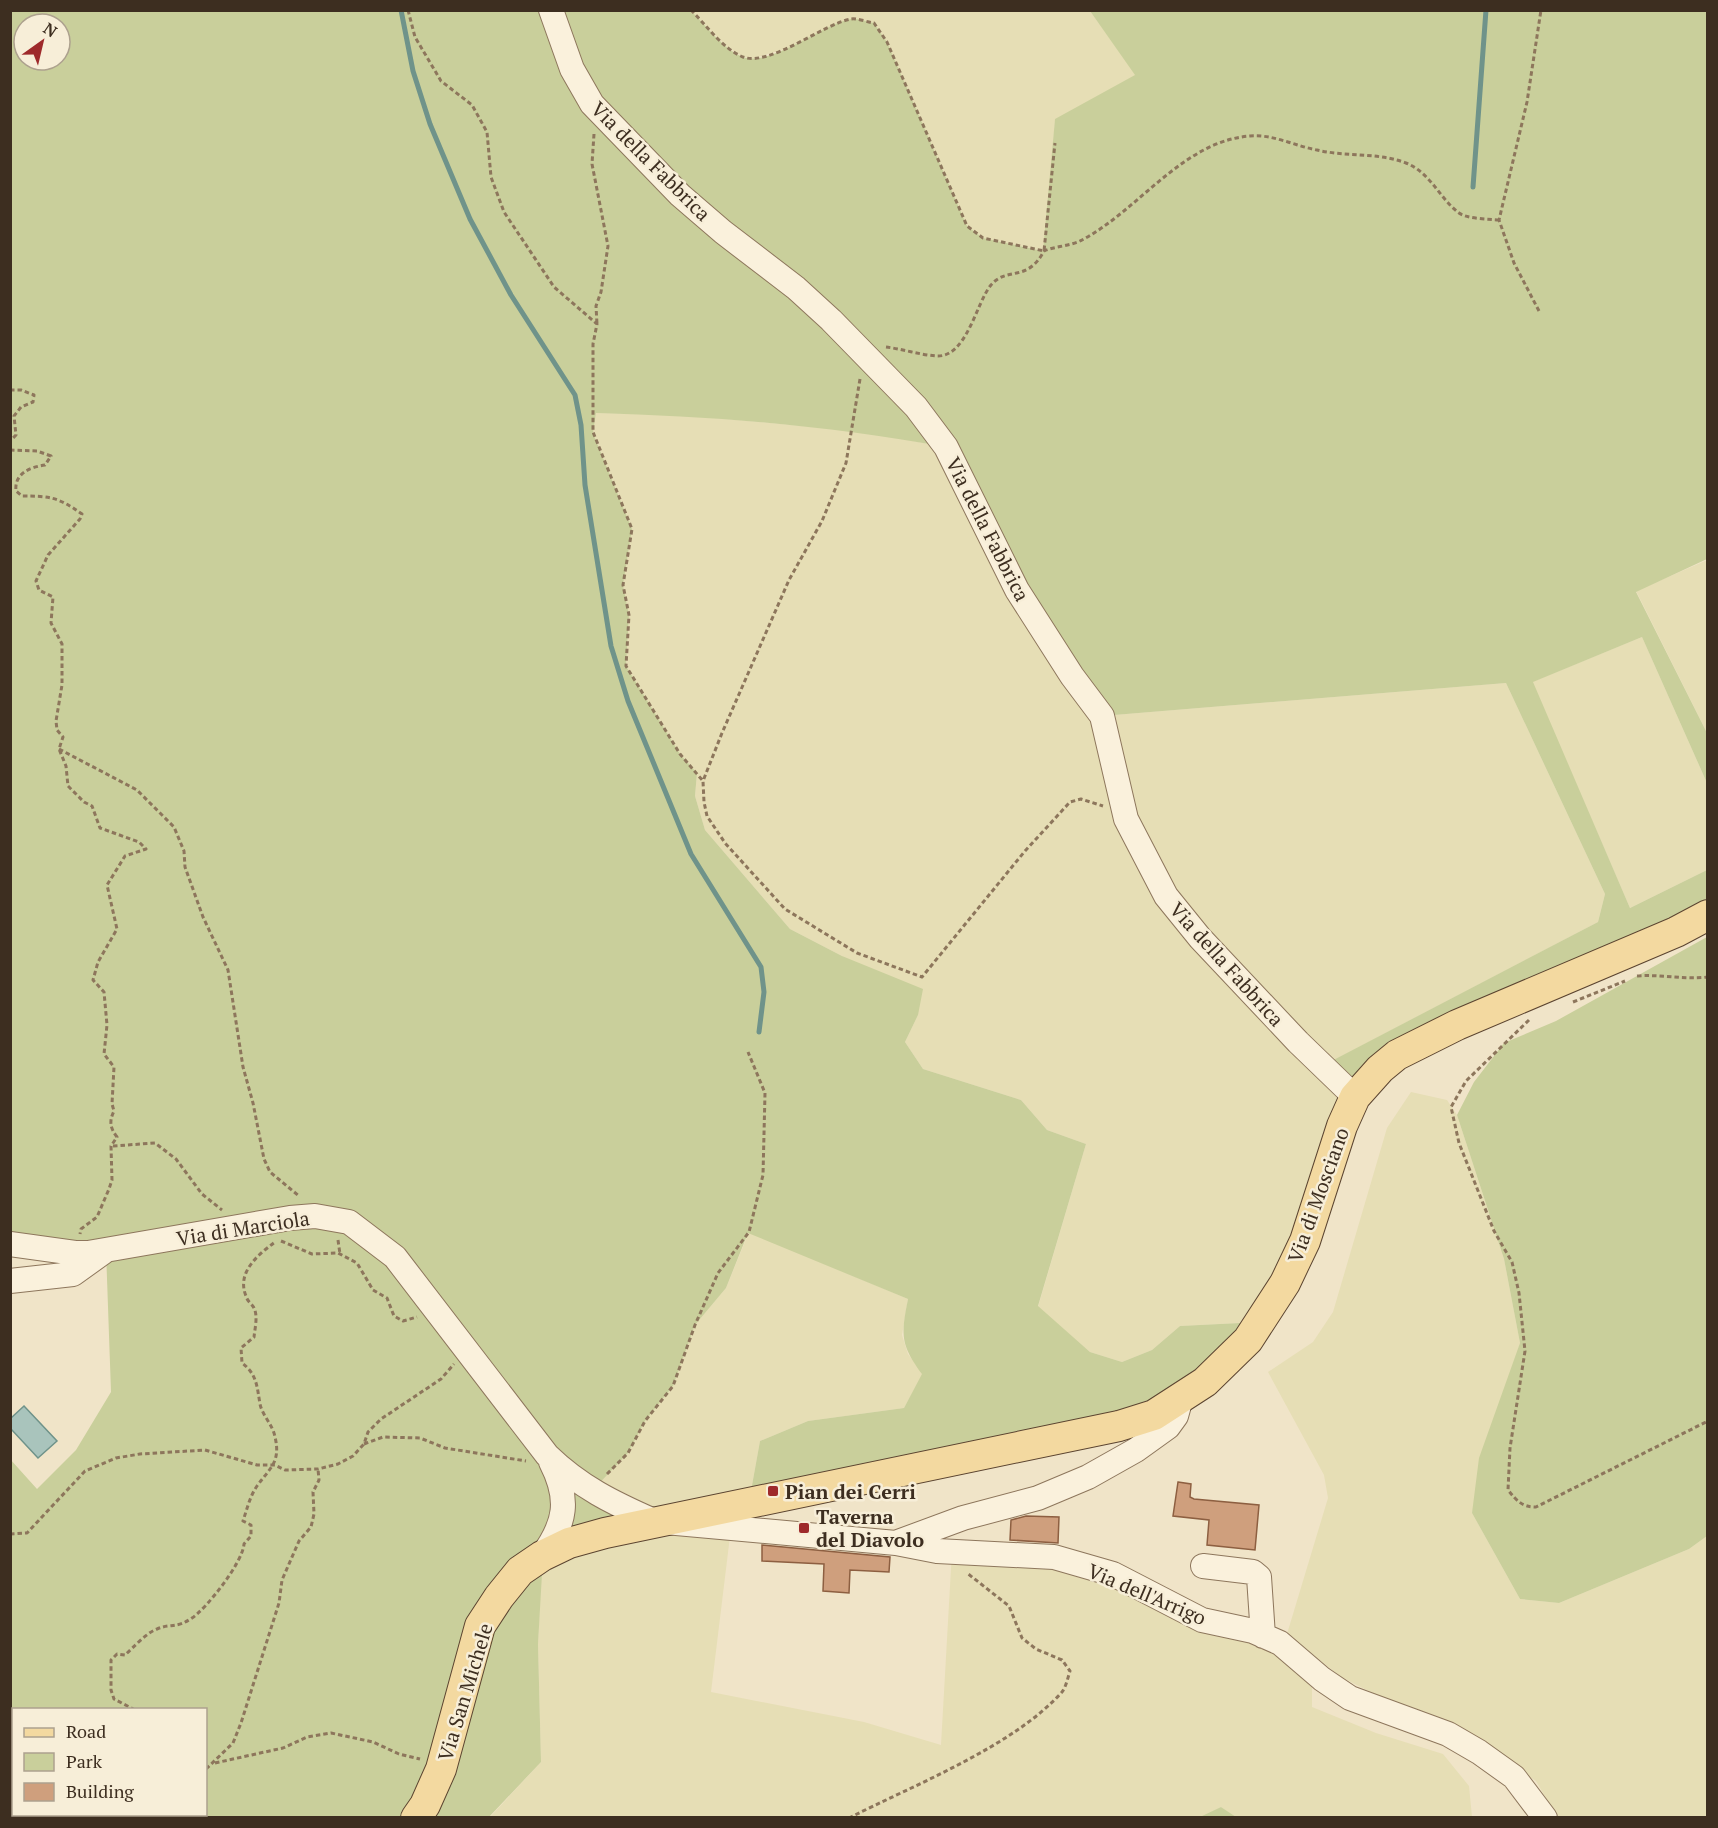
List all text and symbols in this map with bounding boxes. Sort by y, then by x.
north arrow [12,12,72,72]
text: N [39,17,62,42]
street label: Via della Fabbrica [585,95,717,227]
street label: Via della Fabbrica [940,452,1036,606]
street label: Via della Fabbrica [1164,896,1290,1032]
street label: Via di Mosciano [1281,1124,1355,1266]
street label: Via di Marciola [175,1204,311,1252]
place label: Pian dei Cerri [785,1478,916,1505]
marker: Pian dei Cerri [766,1484,780,1498]
place label: Taverna del Diavolo [816,1503,924,1553]
marker: Taverna del Diavolo [797,1521,811,1535]
street label: Via dell'Arrigo [1084,1557,1210,1631]
street label: Via San Michele [431,1620,499,1764]
legend [12,1708,207,1816]
text: Road [66,1719,106,1743]
text: Park [66,1749,103,1773]
text: Building [66,1779,134,1803]

